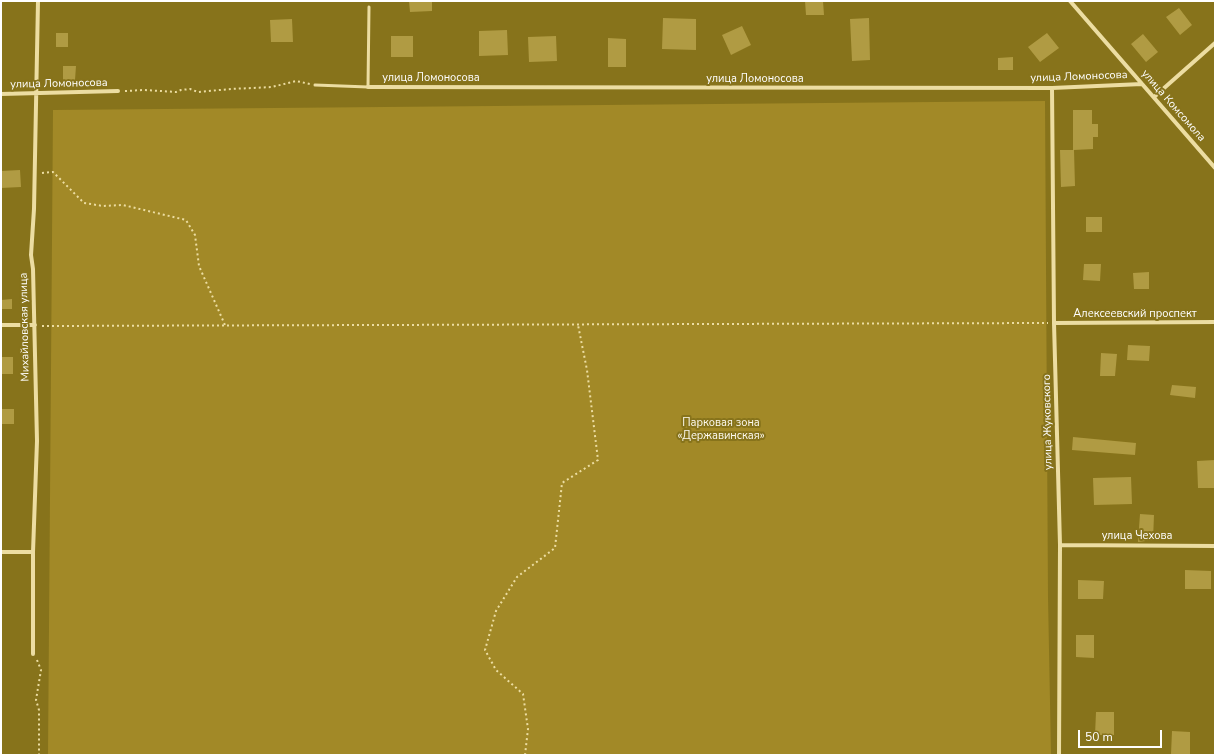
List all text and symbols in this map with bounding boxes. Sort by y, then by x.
street label: улица Комсомола [1138,67,1208,145]
street label: улица Ломоносова [1030,69,1128,85]
street label: улица Ломоносова [382,71,480,85]
street label: улица Ломоносова [706,72,804,86]
street label: улица Ломоносова [10,77,108,91]
street label: Михайловская улица [17,272,33,382]
street label: Алексеевский проспект [1073,307,1197,321]
street label: улица Жуковского [1041,374,1055,470]
park label: Парковая зона «Державинская» [677,416,765,442]
street label: улица Чехова [1102,529,1172,543]
scale bar [1080,722,1164,748]
text: 50 m [1085,729,1113,745]

